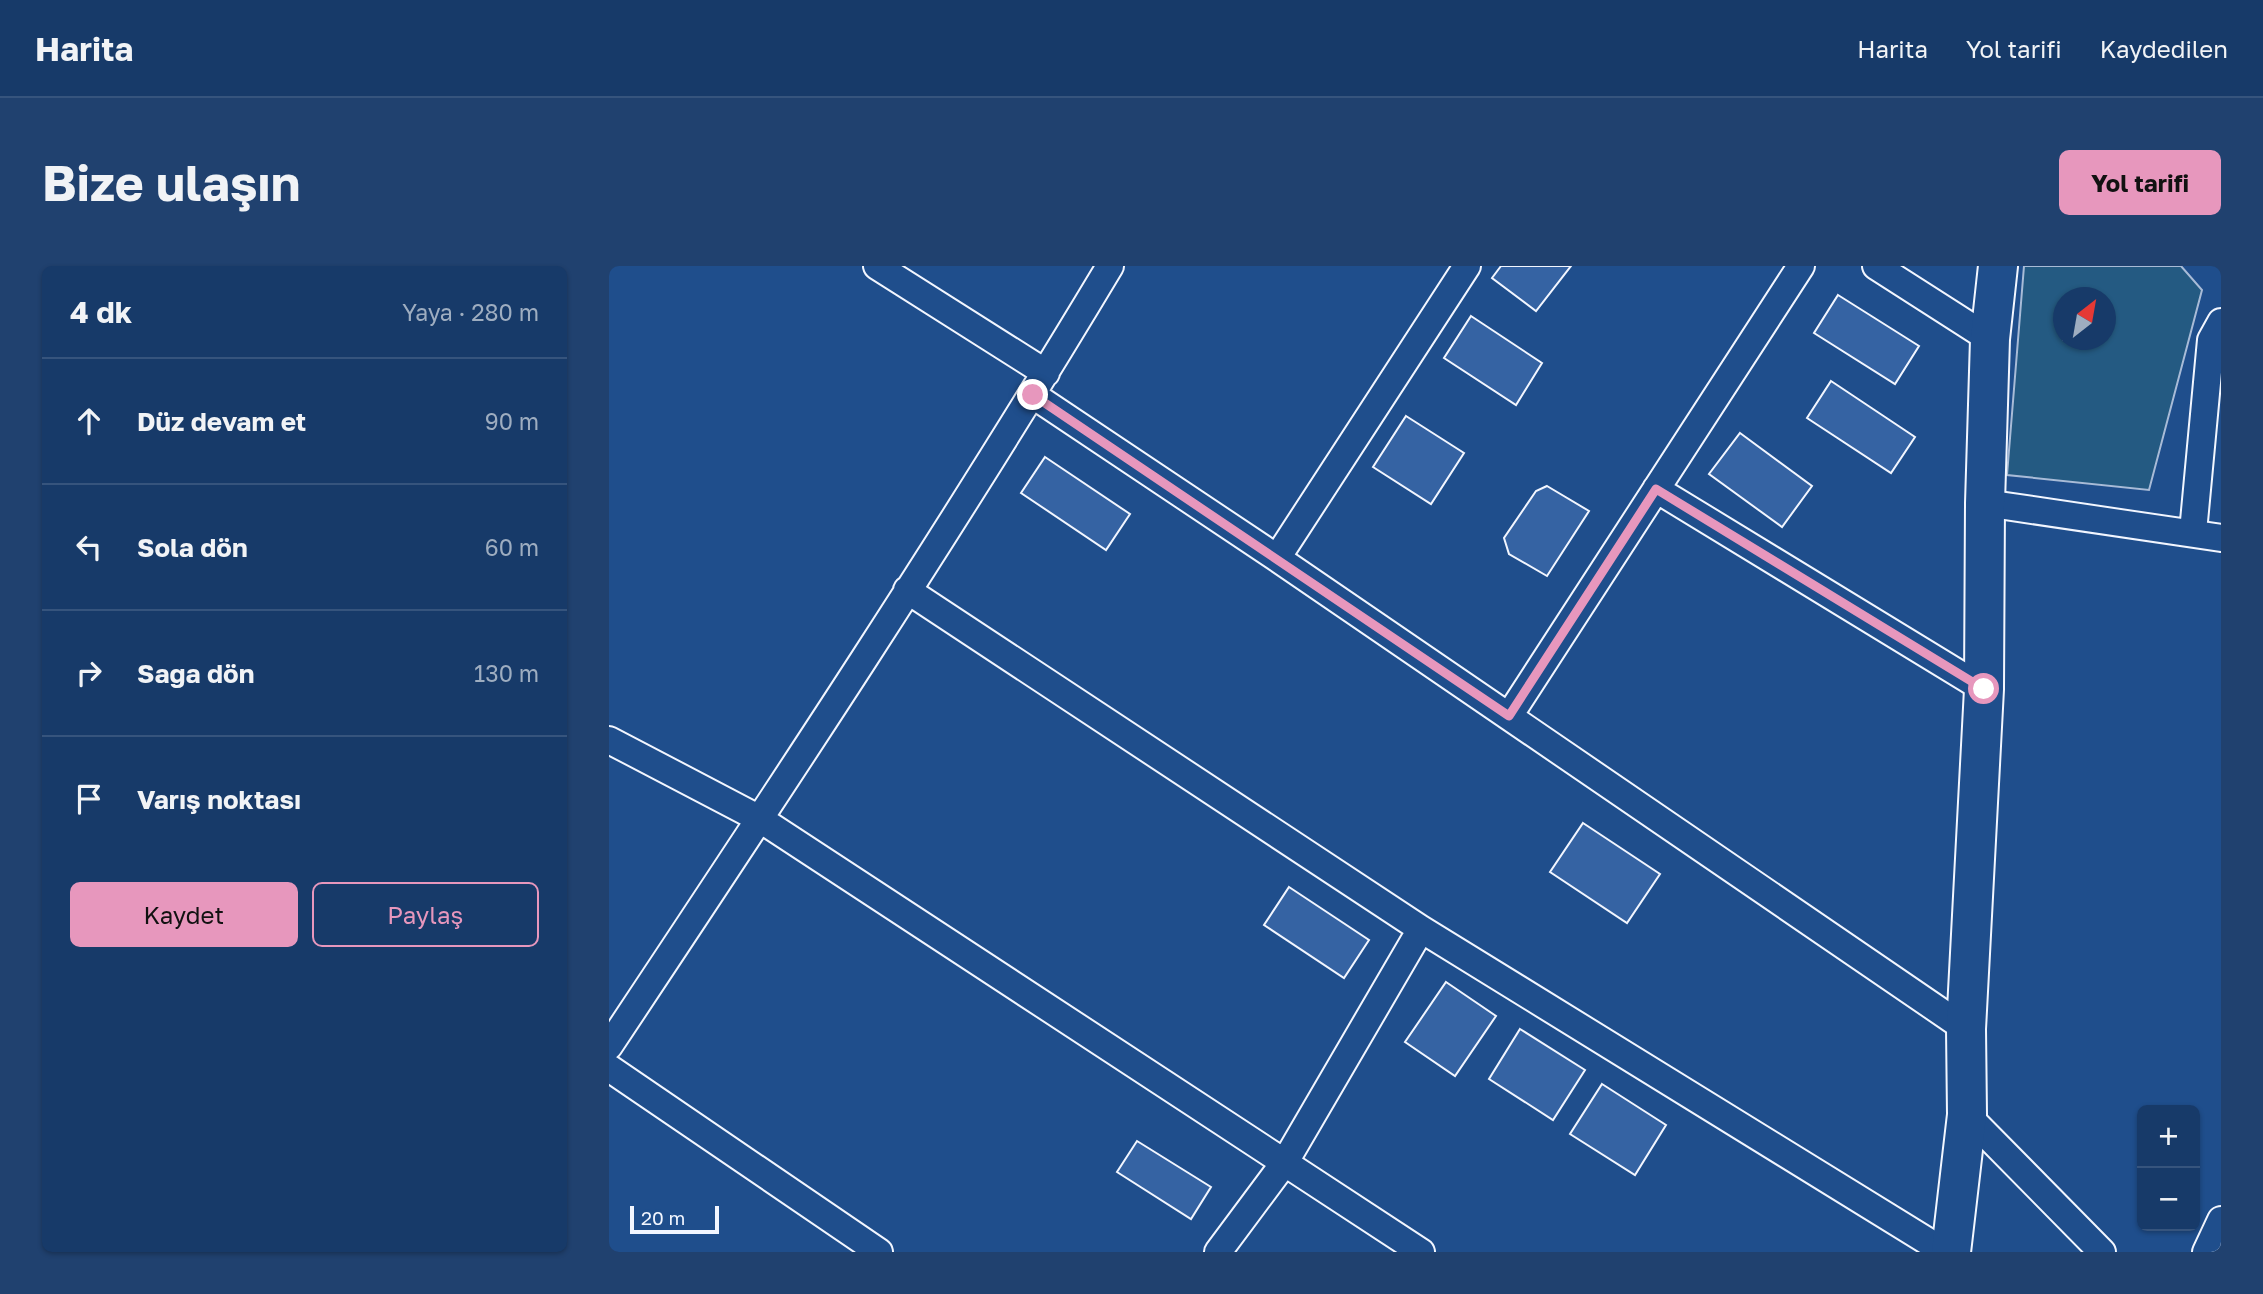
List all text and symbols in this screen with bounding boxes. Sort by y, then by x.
text: Harita [35,29,133,68]
text: Harita [1857,34,1928,63]
text: Yol tarifi [1966,34,2062,63]
text: Kaydedilen [2100,34,2228,63]
button: Yol tarifi [2059,150,2221,215]
text: Bize ulaşın [42,153,300,212]
north arrow [2053,287,2116,350]
text: 4 dk [70,294,132,330]
text: Yaya · 280 m [402,298,539,326]
route end [1017,379,1048,410]
icon: ahead [70,402,108,440]
text: Düz devam et [137,406,306,437]
text: 90 m [485,407,539,435]
icon: left [70,528,108,566]
text: Sola dön [137,532,248,563]
text: 60 m [485,533,539,561]
icon: right [70,654,108,692]
text: Sağa dön [137,658,254,689]
text: 130 m [474,659,539,687]
route start [1968,673,1999,704]
icon: arrive [70,780,108,818]
text: Varış noktası [137,784,301,815]
button: Kaydet [70,882,298,947]
button: Paylaş [312,882,539,947]
map controls [2137,1105,2200,1231]
button: + [2137,1105,2200,1168]
button: − [2137,1168,2200,1231]
scale bar [630,1203,719,1235]
text: 20 m [641,1206,685,1229]

